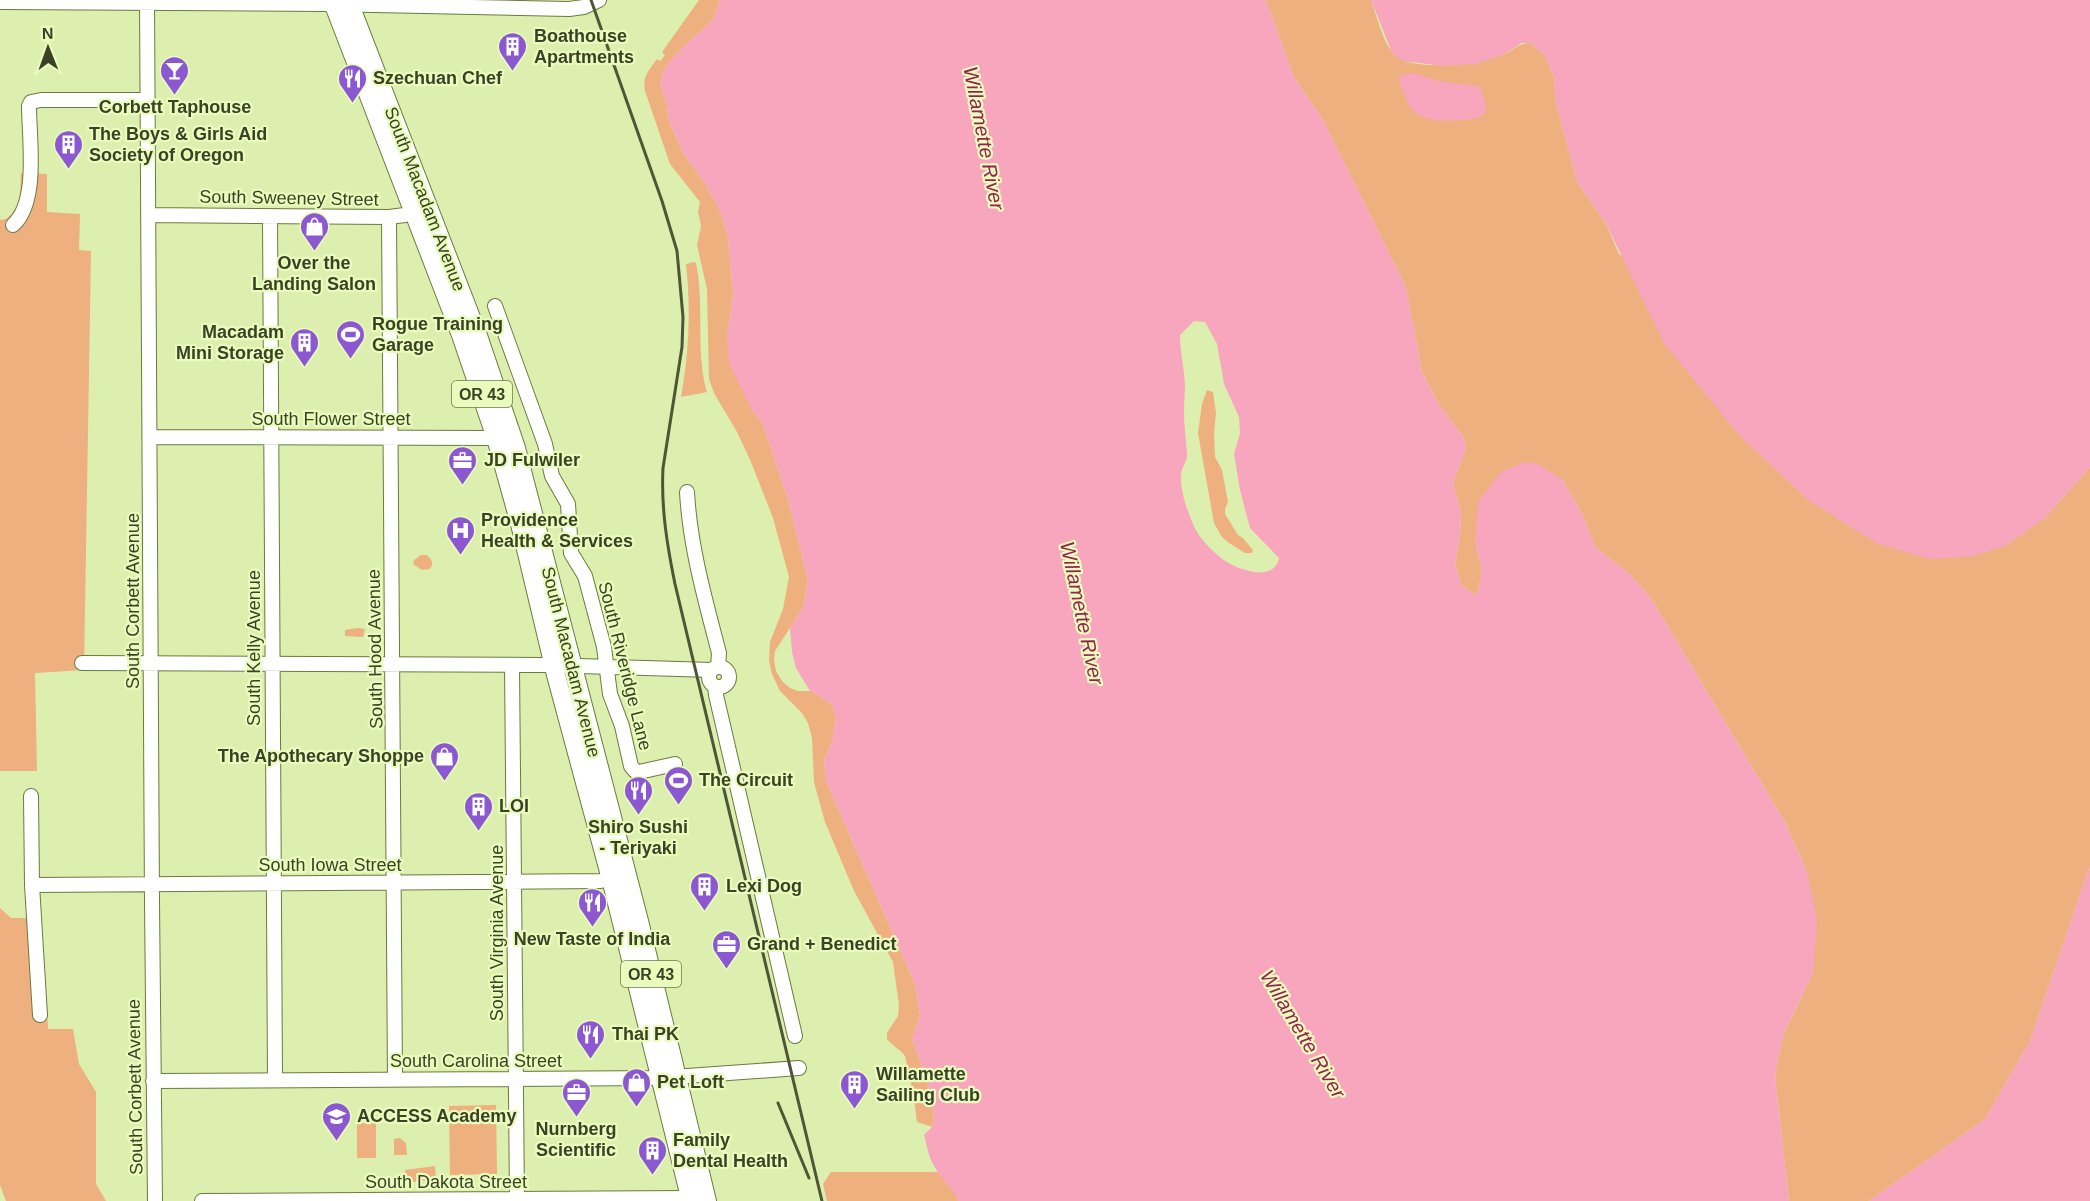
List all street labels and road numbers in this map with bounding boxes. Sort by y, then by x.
street label: South Macadam Avenue [381,104,469,294]
street label: South Sweeney Street [199,186,379,210]
road number: OR 43 [452,381,512,407]
street label: South Flower Street [251,409,411,429]
street label: South Corbett Avenue [123,513,143,689]
street label: South Macadam Avenue [538,565,604,759]
street label: South Hood Avenue [364,569,386,729]
street label: South Kelly Avenue [244,570,264,726]
street label: South Riveridge Lane [594,580,656,752]
street label: South Virginia Avenue [487,845,507,1021]
street label: South Iowa Street [258,855,402,875]
road number: OR 43 [621,961,681,987]
street label: South Corbett Avenue [123,999,147,1175]
street label: South Carolina Street [390,1051,562,1071]
street label: South Dakota Street [365,1172,527,1192]

